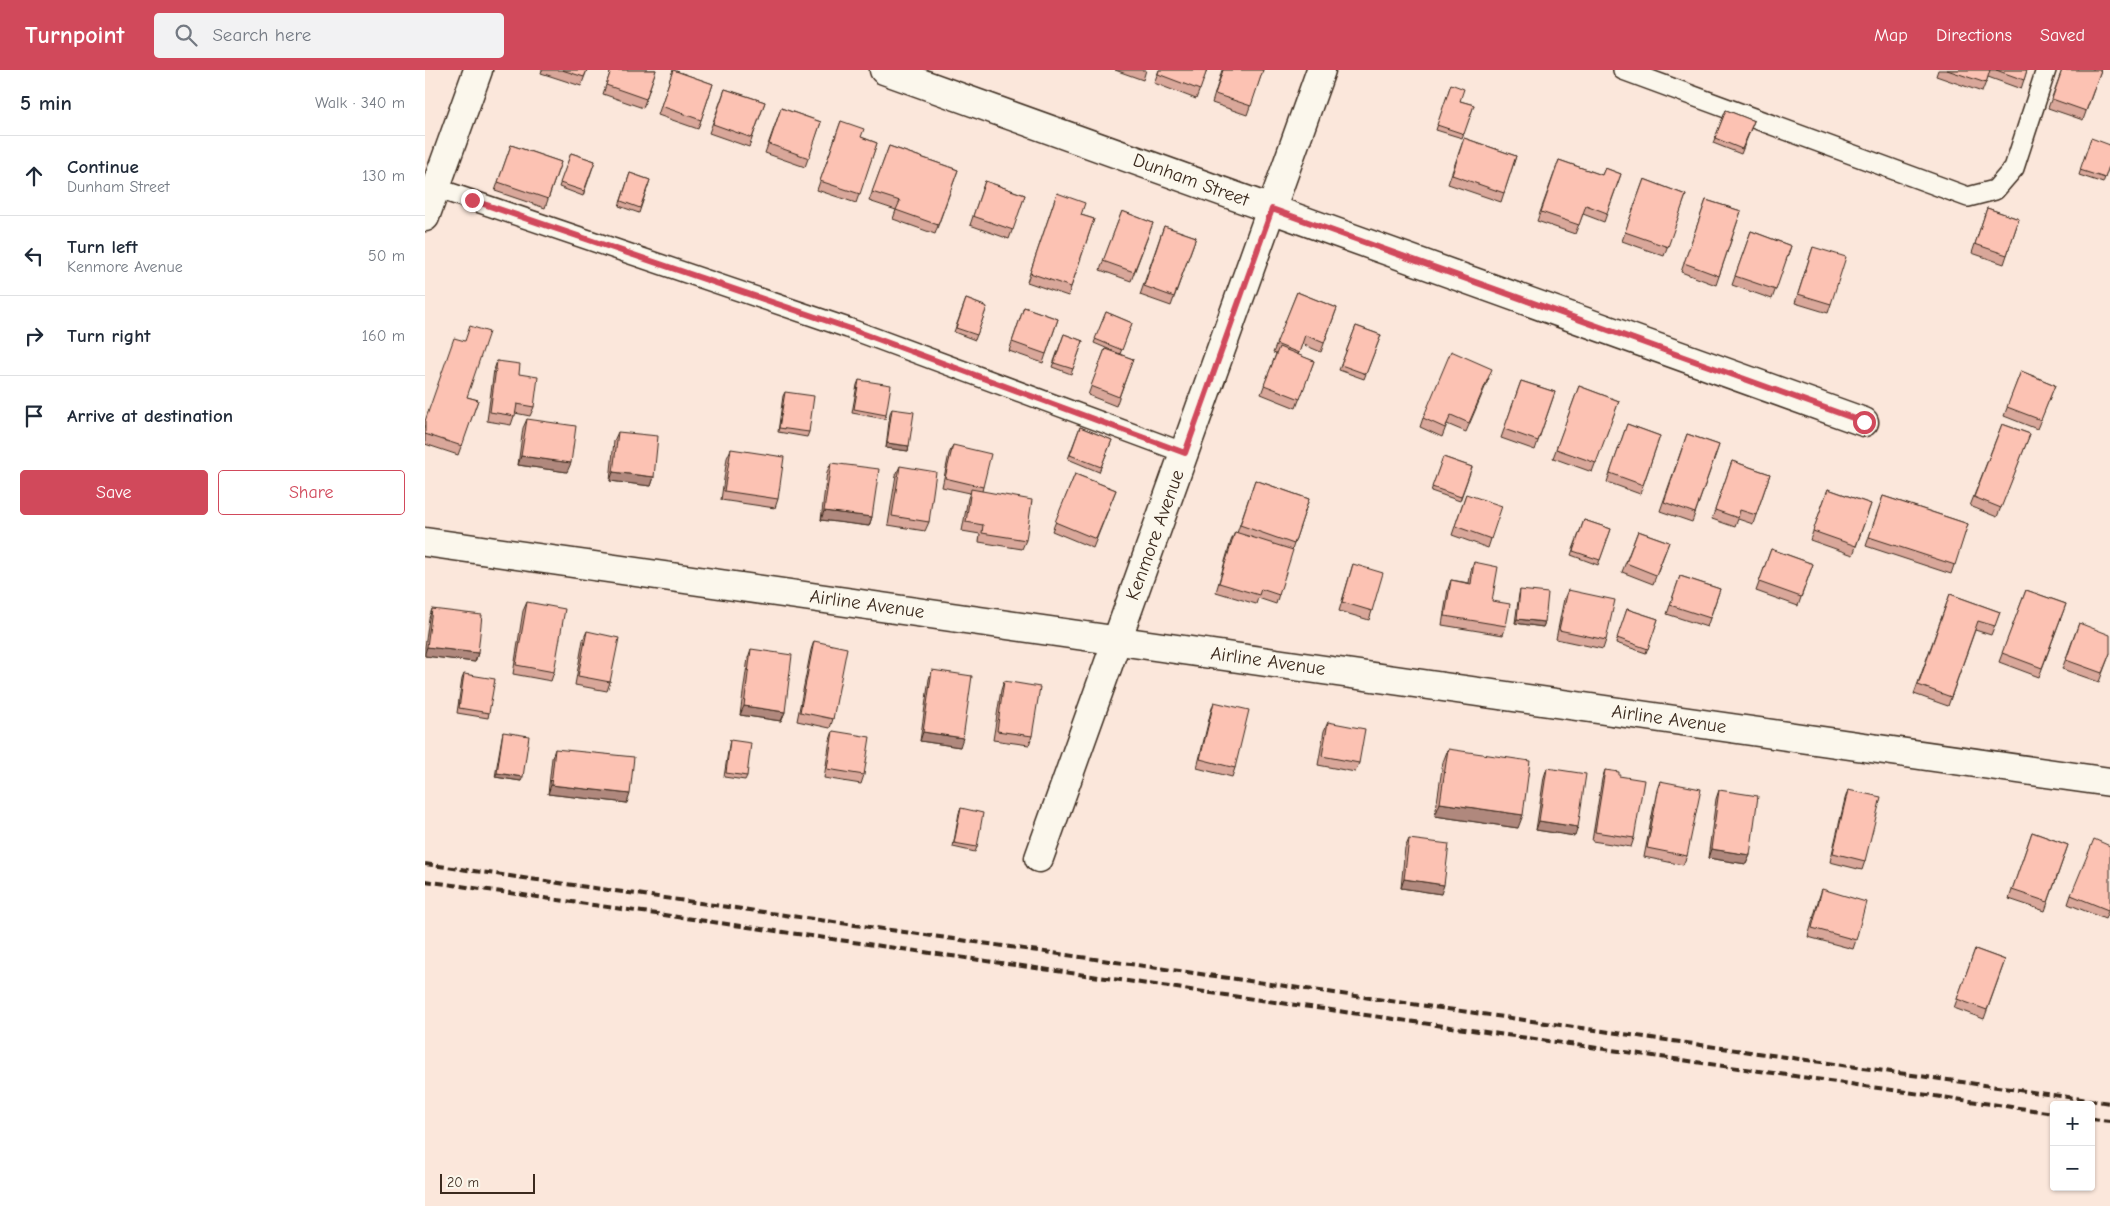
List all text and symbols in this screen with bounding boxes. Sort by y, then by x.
search box [154,13,504,58]
text: Turnpoint [25,21,124,49]
icon: search [172,21,200,49]
text: Search here [212,24,311,46]
text: Map [1874,25,1908,46]
text: Directions [1936,25,2012,46]
text: Saved [2040,25,2085,46]
text: 5 min [20,91,72,115]
text: Walk · 340 m [315,94,405,112]
street label: Dunham Street [1130,149,1253,211]
text: Continue [67,156,139,178]
icon: ahead [20,162,48,190]
text: 130 m [362,167,405,185]
text: Dunham Street [67,178,170,196]
route end [461,189,484,212]
text: Turn left [67,236,138,258]
icon: left [20,242,48,270]
text: 50 m [368,247,405,265]
text: Kenmore Avenue [67,258,183,276]
icon: right [20,322,48,350]
text: Turn right [67,325,151,347]
text: 160 m [362,327,405,345]
icon: arrive [20,402,48,430]
text: Arrive at destination [67,405,233,427]
route start [1853,411,1876,434]
street label: Kenmore Avenue [1121,467,1189,603]
button: Save [20,470,208,515]
button: Share [218,470,405,515]
street label: Airline Avenue [808,585,926,623]
street label: Airline Avenue [1209,642,1327,680]
street label: Airline Avenue [1610,700,1728,738]
map controls [2050,1101,2095,1191]
button: + [2050,1101,2095,1146]
button: − [2050,1146,2095,1191]
scale bar [440,1171,535,1194]
text: 20 m [447,1174,479,1191]

